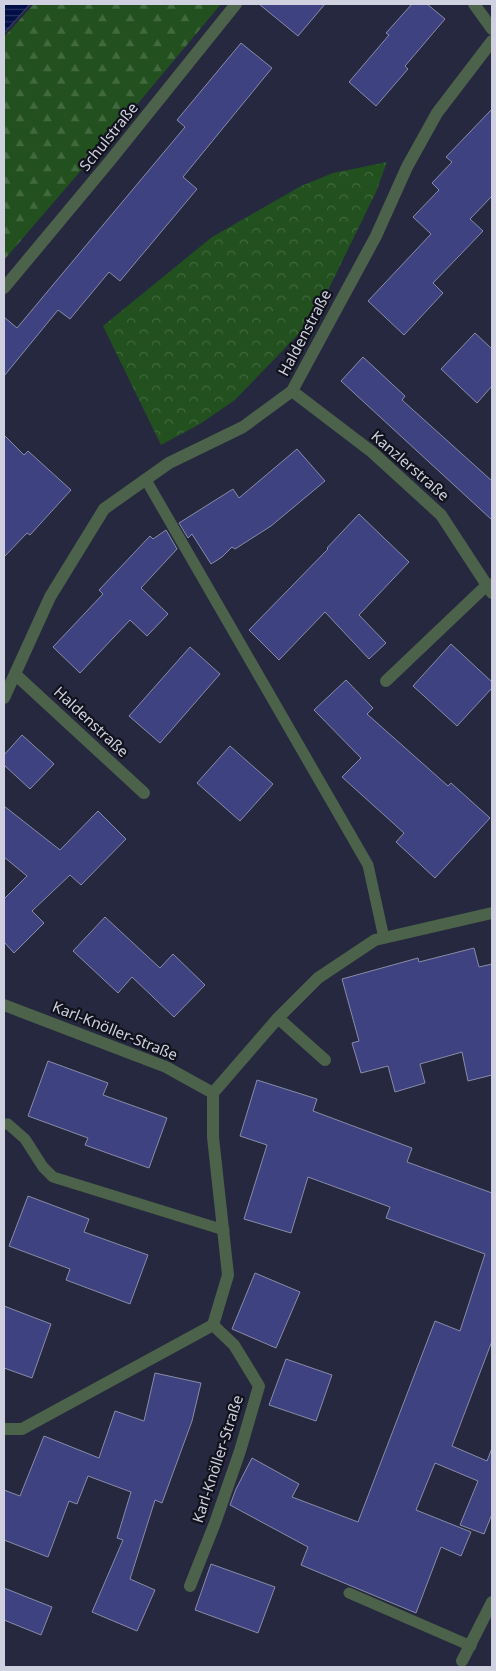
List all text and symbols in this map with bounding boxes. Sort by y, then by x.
street label: Schulstraße [74,98,142,175]
street label: Haldenstraße [273,286,335,379]
street label: Kanzlerstraße [367,426,454,505]
street label: Haldenstraße [50,681,133,761]
street label: Karl-Knöller-Straße [50,996,181,1064]
street label: Karl-Knöller-Straße [187,1392,247,1525]

